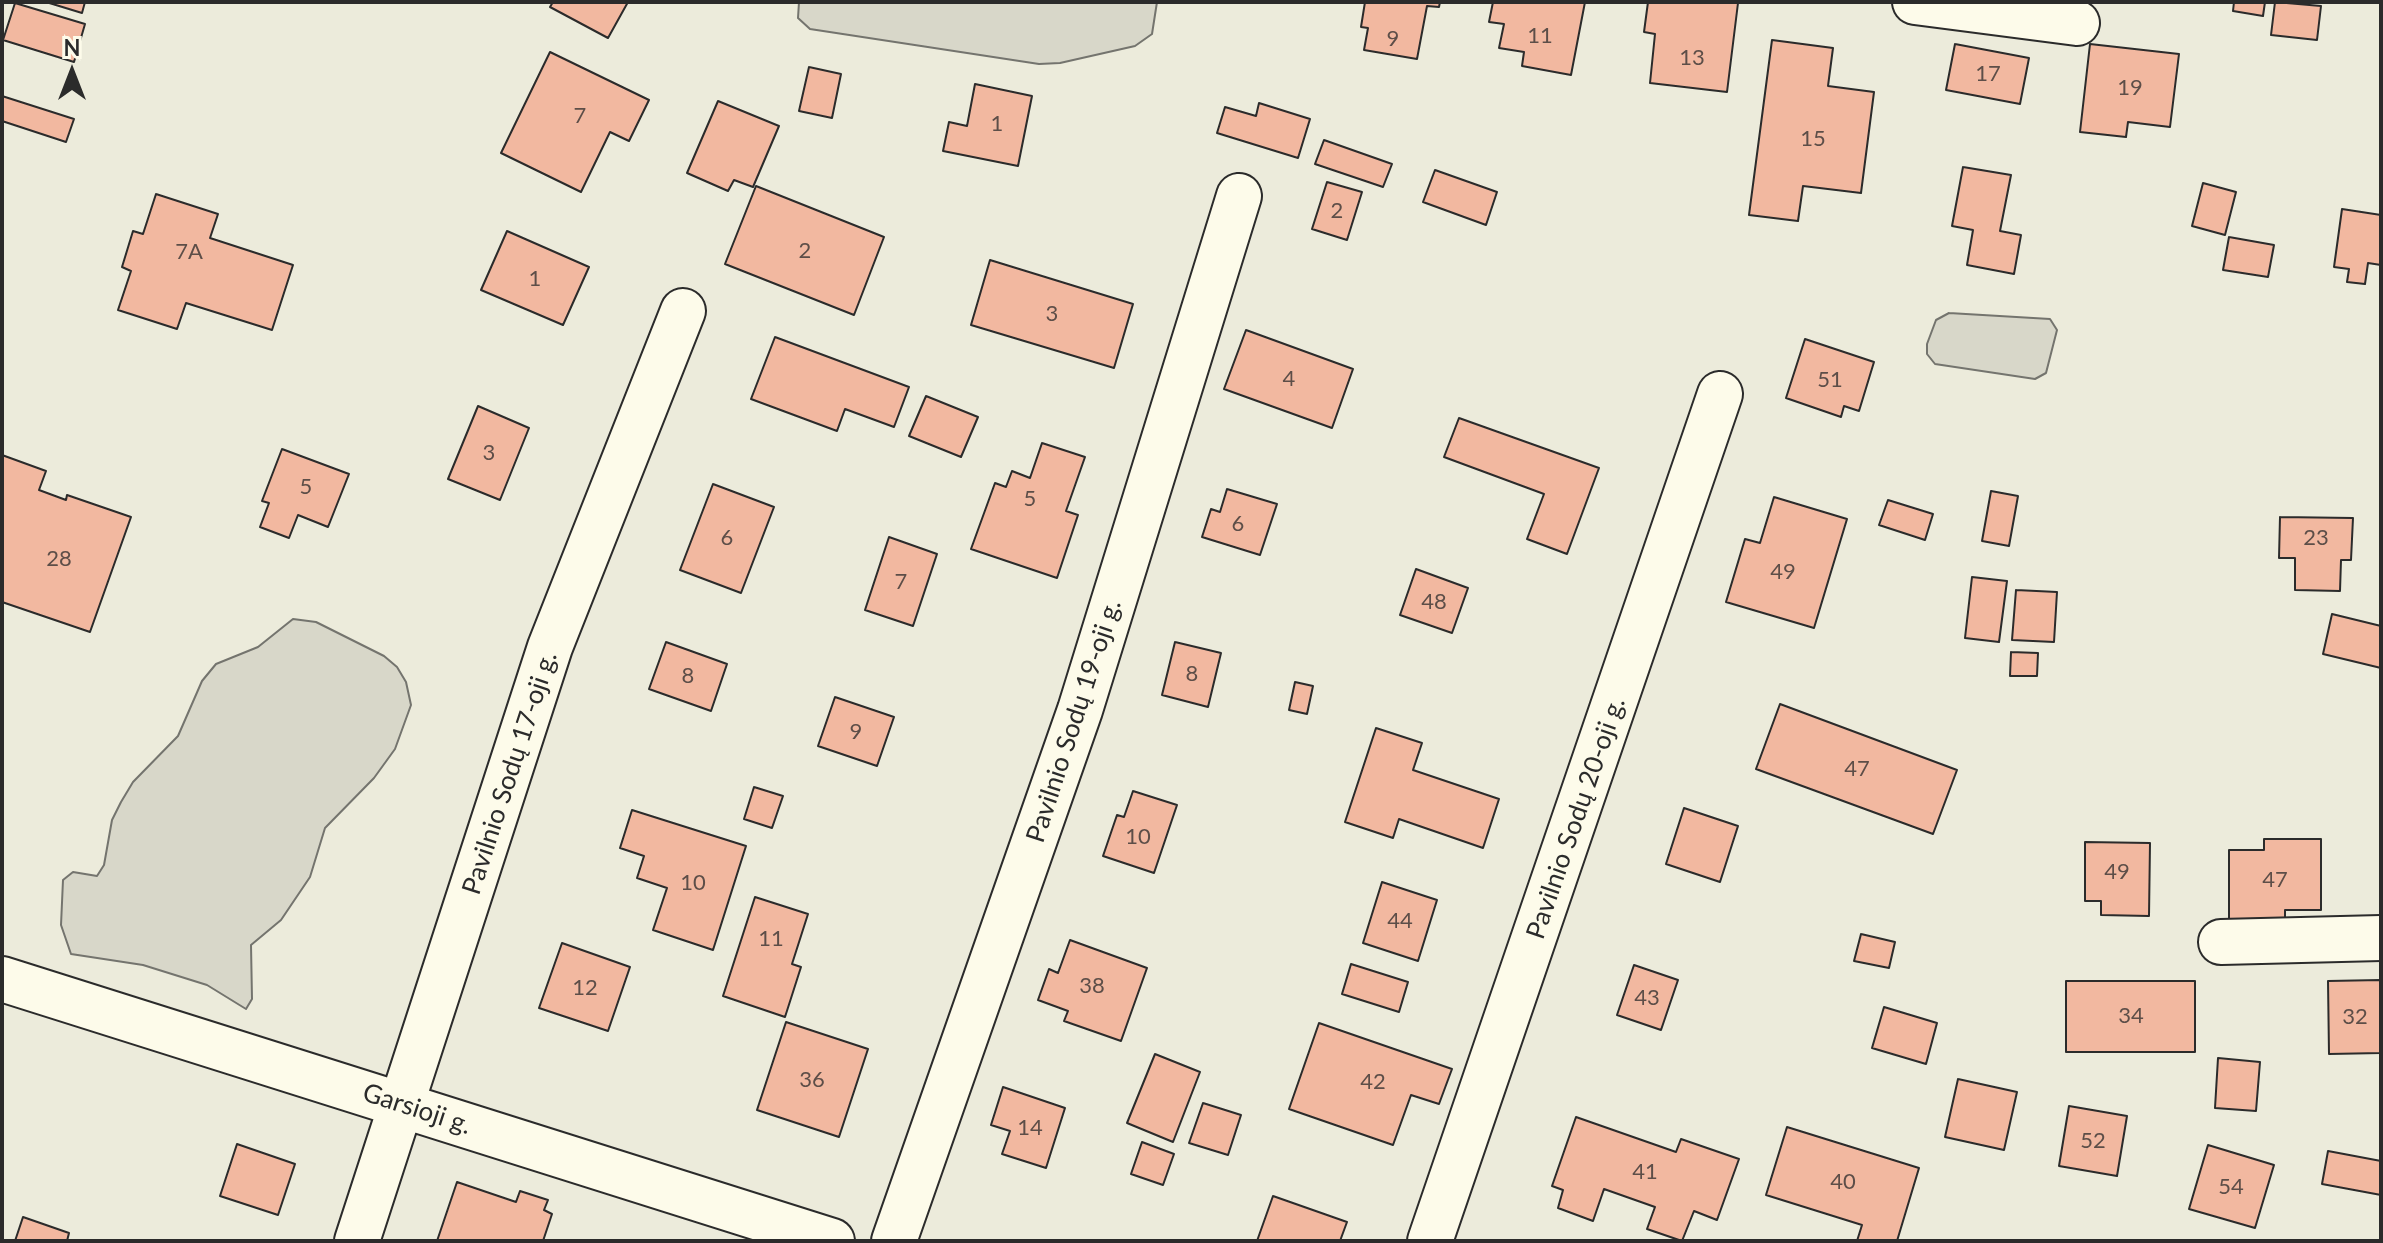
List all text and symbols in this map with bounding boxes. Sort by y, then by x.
house number: 11 [1527,23,1553,49]
house number: 9 [1387,26,1399,52]
north arrow [32,32,112,112]
text: N [64,34,80,61]
house number: 13 [1679,45,1705,71]
house number: 17 [1975,61,2001,87]
house number: 19 [2117,75,2143,101]
house number: 7 [574,103,586,129]
house number: 1 [991,111,1003,137]
house number: 15 [1800,126,1826,152]
house number: 2 [1331,198,1343,224]
house number: 2 [799,238,811,264]
house number: 7A [175,239,203,265]
house number: 1 [529,266,541,292]
house number: 3 [1046,301,1058,327]
house number: 4 [1283,366,1295,392]
house number: 51 [1817,367,1843,393]
house number: 3 [483,440,495,466]
house number: 5 [300,474,312,500]
house number: 5 [1024,486,1036,512]
house number: 6 [1232,511,1244,537]
house number: 6 [721,525,733,551]
house number: 23 [2303,525,2329,551]
house number: 28 [46,546,72,572]
house number: 49 [1770,559,1796,585]
house number: 7 [895,569,907,595]
house number: 48 [1421,589,1447,615]
street label: Pavilnio Sodų 19-oji g. [1020,596,1128,846]
street label: Pavilnio Sodų 17-oji g. [456,648,564,898]
house number: 8 [1186,661,1198,687]
house number: 8 [682,663,694,689]
street label: Pavilnio Sodų 20-oji g. [1520,693,1632,943]
house number: 9 [850,719,862,745]
house number: 47 [1844,756,1870,782]
house number: 10 [1125,824,1151,850]
house number: 49 [2104,859,2130,885]
house number: 47 [2262,867,2288,893]
house number: 10 [680,870,706,896]
house number: 44 [1387,908,1413,934]
house number: 11 [758,926,784,952]
house number: 38 [1079,973,1105,999]
house number: 12 [572,975,598,1001]
house number: 43 [1634,985,1660,1011]
house number: 34 [2118,1003,2144,1029]
house number: 32 [2342,1004,2368,1030]
house number: 36 [799,1067,825,1093]
house number: 42 [1360,1069,1386,1095]
street label: Garsioji g. [359,1077,475,1141]
house number: 14 [1017,1115,1043,1141]
house number: 52 [2080,1128,2106,1154]
house number: 41 [1632,1159,1658,1185]
house number: 40 [1830,1169,1856,1195]
house number: 54 [2218,1174,2244,1200]

